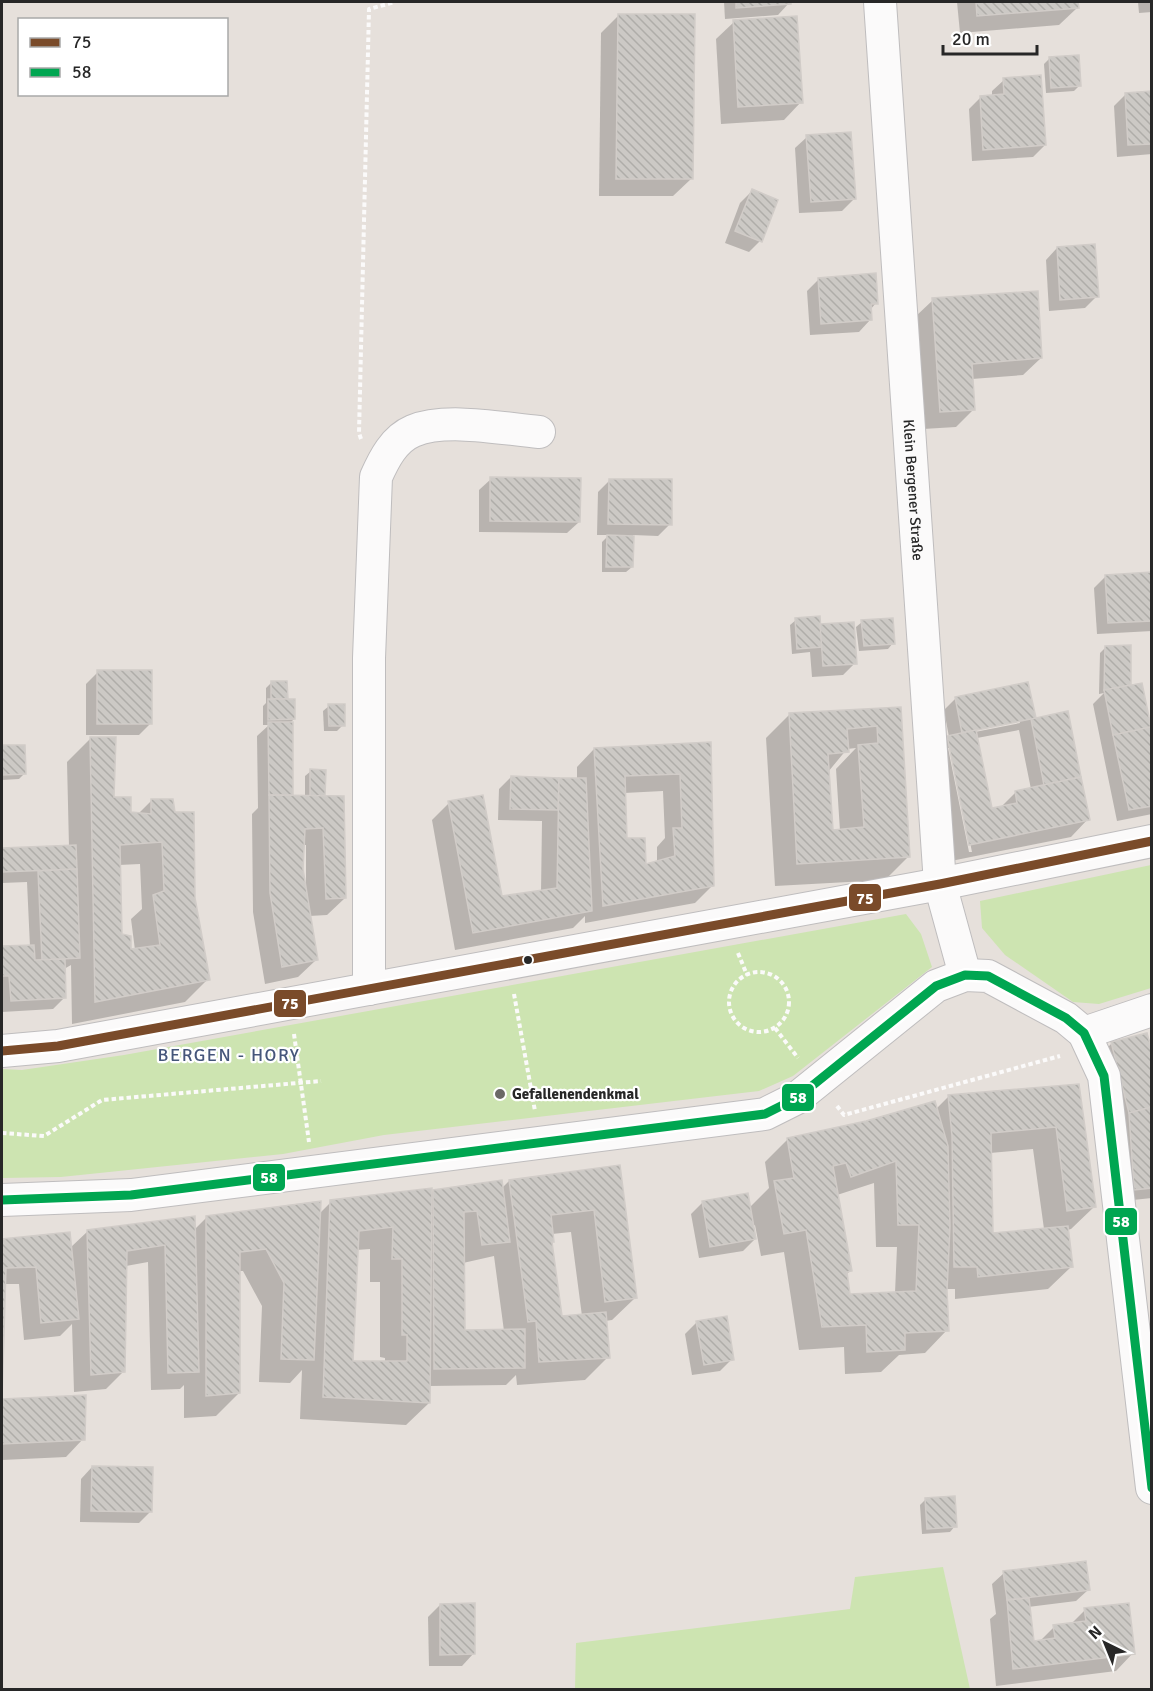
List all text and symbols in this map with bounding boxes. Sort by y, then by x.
legend [18,18,228,96]
scale bar [943,18,1038,56]
text: 20 m [952,28,990,50]
text: 75 [72,31,91,53]
text: 58 [72,61,91,83]
street label: Klein Bergener Straße [899,419,927,561]
line badge: 75 [848,883,882,912]
text: 75 [856,889,874,909]
unlabelled marker [522,954,534,966]
line badge: 75 [273,989,307,1018]
text: 75 [281,994,299,1014]
district label: BERGEN - HORY [158,1044,300,1066]
line badge: 58 [781,1083,815,1112]
place label: Gefallenendenkmal [512,1085,639,1103]
marker: Gefallenendenkmal [493,1087,507,1101]
text: 58 [789,1088,807,1108]
line badge: 58 [252,1163,286,1192]
text: 58 [260,1168,278,1188]
line badge: 58 [1104,1207,1138,1236]
text: 58 [1112,1212,1130,1232]
north arrow [1075,1613,1135,1673]
text: N [1085,1622,1106,1644]

